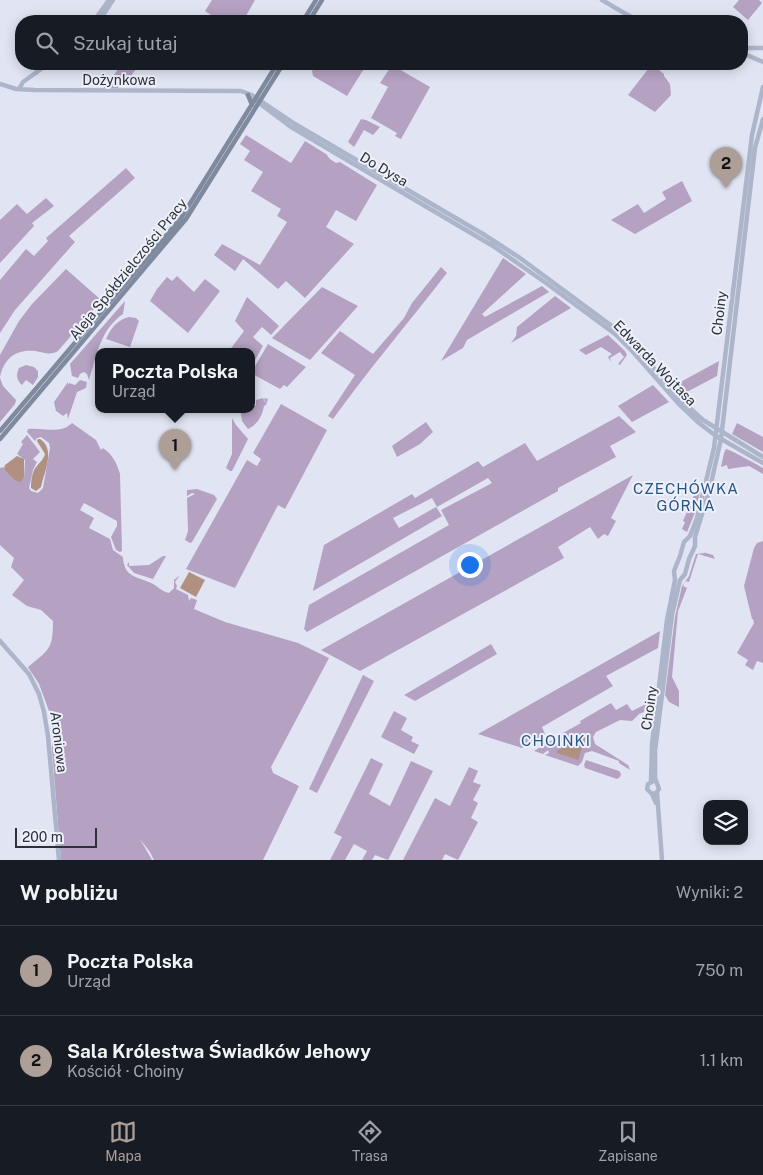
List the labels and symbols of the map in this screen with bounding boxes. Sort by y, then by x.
street label: Dożynkowa [82,72,156,88]
pin: 2 [710,147,742,188]
street label: Do Dysa [357,149,411,189]
street label: Aleja Spółdzielczości Pracy [66,195,190,343]
street label: Choiny [708,289,730,336]
street label: Edwarda Wojtasa [610,317,700,409]
pin: 1 [159,429,191,470]
district label: CZECHÓWKA GÓRNA [633,479,739,514]
your location [457,552,483,578]
street label: Choiny [638,684,660,731]
street label: Aroniowa [47,711,71,773]
district label: CHOINKI [521,732,591,749]
scale bar [15,825,98,848]

